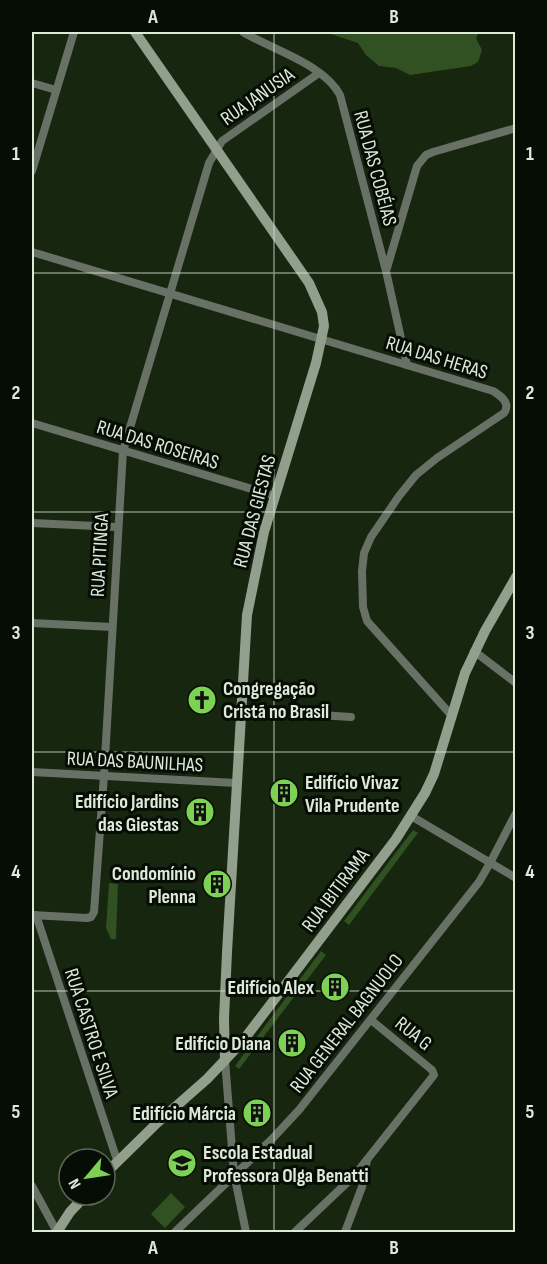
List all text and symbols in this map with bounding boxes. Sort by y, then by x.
text: A [147,5,158,29]
text: B [389,5,399,29]
street label: RUA JANUSIA [216,62,299,131]
street label: RUA DAS COBÉIAS [348,108,402,228]
text: 1 [12,142,20,166]
text: 1 [526,142,534,166]
street label: RUA DAS HERAS [383,331,490,385]
text: 2 [12,381,20,405]
text: 2 [526,381,534,405]
street label: RUA DAS ROSEIRAS [94,415,222,475]
street label: RUA DAS GIESTAS [228,452,282,570]
street label: RUA PITINGA [86,512,114,598]
text: 3 [12,621,21,645]
text: 3 [526,621,535,645]
place label: Congregação Cristã no Brasil [223,677,329,724]
church icon: Congregação Cristã no Brasil [186,684,218,716]
street label: RUA DAS BAUNILHAS [66,746,204,778]
place label: Edifício Vivaz Vila Prudente [305,771,399,818]
building icon: Edifício Vivaz Vila Prudente [268,777,300,809]
place label: Edifício Jardins das Giestas [75,790,179,837]
building icon: Edifício Jardins das Giestas [184,796,216,828]
street label: RUA IBITIRAMA [297,844,375,937]
text: 4 [11,860,21,884]
text: 4 [525,860,535,884]
place label: Condomínio Plenna [112,862,196,909]
building icon: Condomínio Plenna [201,868,233,900]
street label: RUA GENERAL BAGNUOLO [285,949,408,1098]
street label: RUA CASTRO E SILVA [59,965,123,1102]
building icon: Edifício Alex [319,971,351,1003]
place label: Edifício Alex [228,976,315,1000]
street label: RUA G [390,1012,437,1056]
building icon: Edifício Diana [276,1027,308,1059]
place label: Edifício Diana [175,1032,271,1056]
building icon: Edifício Márcia [241,1097,273,1129]
text: 5 [12,1100,21,1124]
text: 5 [526,1100,535,1124]
place label: Edifício Márcia [133,1102,236,1126]
place label: Escola Estadual Professora Olga Benatti [203,1141,369,1188]
north arrow [57,1147,117,1207]
school or university icon: Escola Estadual Professora Olga Benatti [166,1147,198,1179]
text: N [65,1175,86,1192]
text: A [147,1236,158,1260]
text: B [389,1236,399,1260]

